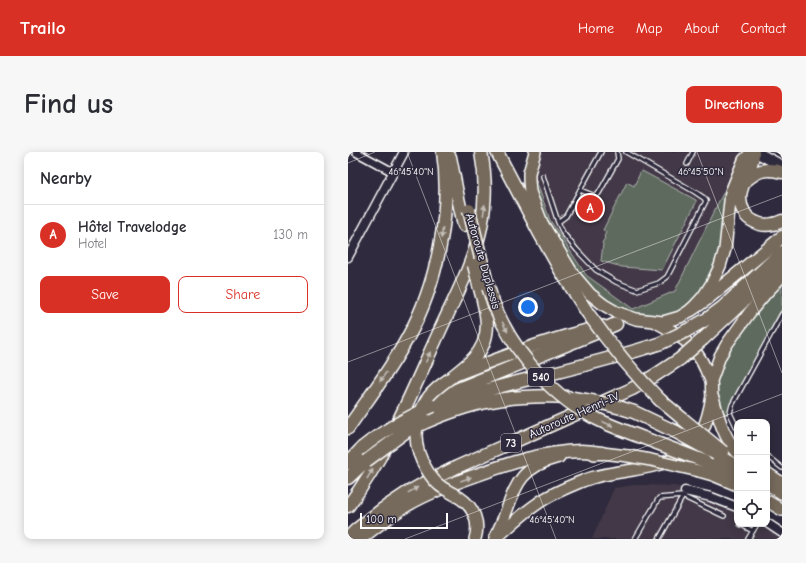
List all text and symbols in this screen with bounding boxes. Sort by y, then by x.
text: Trailo [20,17,66,39]
text: Home [578,20,614,37]
text: Map [636,20,662,37]
text: About [684,20,719,37]
text: Contact [741,20,786,37]
button: Directions [686,86,782,123]
text: Find us [24,88,113,120]
text: 46°45'40"N [388,166,434,178]
text: 46°45'50"N [678,166,724,178]
text: Nearby [40,169,91,188]
pin: A [577,193,603,223]
one-way arrow [481,204,487,216]
street label: Autoroute Duplessis [463,211,503,311]
text: Hôtel Travelodge [78,218,186,236]
text: A [49,227,57,242]
text: 130 m [273,227,308,242]
one-way arrow [439,227,445,239]
text: Hotel [78,236,107,251]
button: Save [40,276,170,313]
button: Share [178,276,308,313]
your location [518,297,538,317]
one-way arrow [502,321,508,333]
one-way arrow [425,352,431,363]
road number: 540 [528,368,554,386]
one-way arrow [379,372,387,383]
street label: Autoroute Henri-IV [527,389,622,441]
map controls [734,419,770,527]
button: + [734,419,770,455]
one-way arrow [602,421,614,427]
road number: 73 [501,434,521,452]
button: − [734,455,770,491]
one-way arrow [367,468,374,480]
one-way arrow [460,475,472,481]
one-way arrow [407,486,419,493]
button: locate [734,491,770,527]
scale bar [360,511,448,530]
text: 100 m [366,513,397,526]
text: 46°45'40"N [529,514,575,526]

